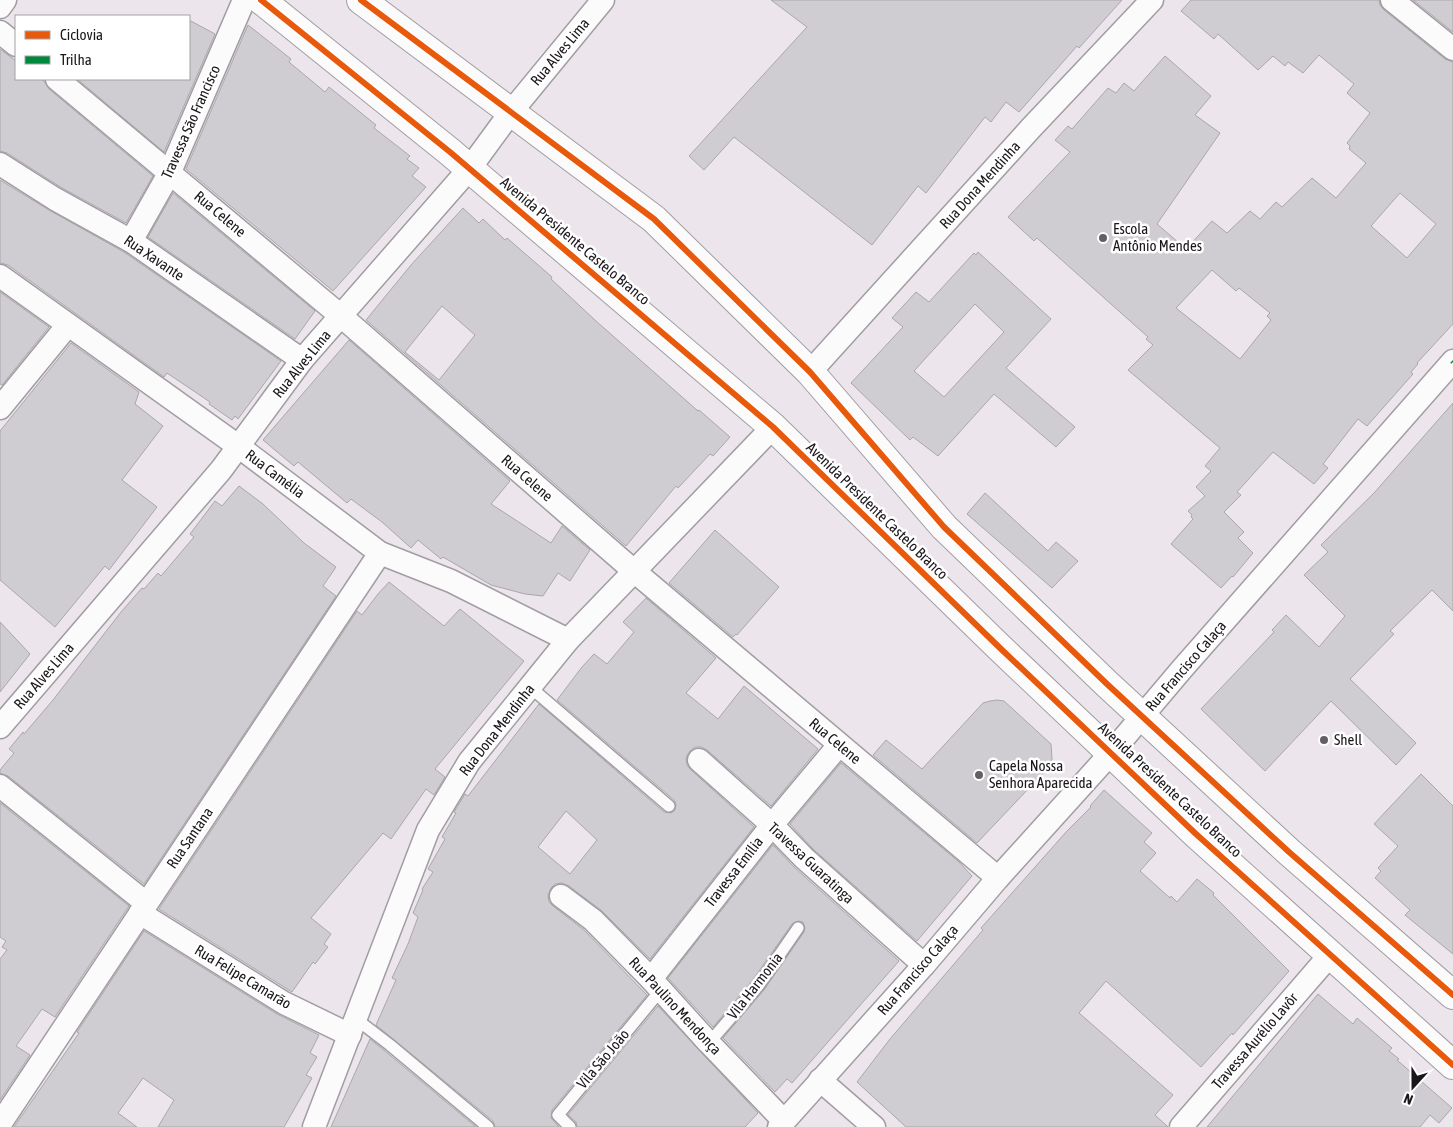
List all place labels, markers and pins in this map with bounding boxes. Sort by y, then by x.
place label: Escola Antônio Mendes [1113,220,1202,254]
marker: Escola Antônio Mendes [1097,232,1109,244]
place label: Shell [1334,731,1362,748]
marker: Shell [1318,734,1330,746]
place label: Capela Nossa Senhora Aparecida [989,757,1093,791]
marker: Capela Nossa Senhora Aparecida [973,769,985,781]

